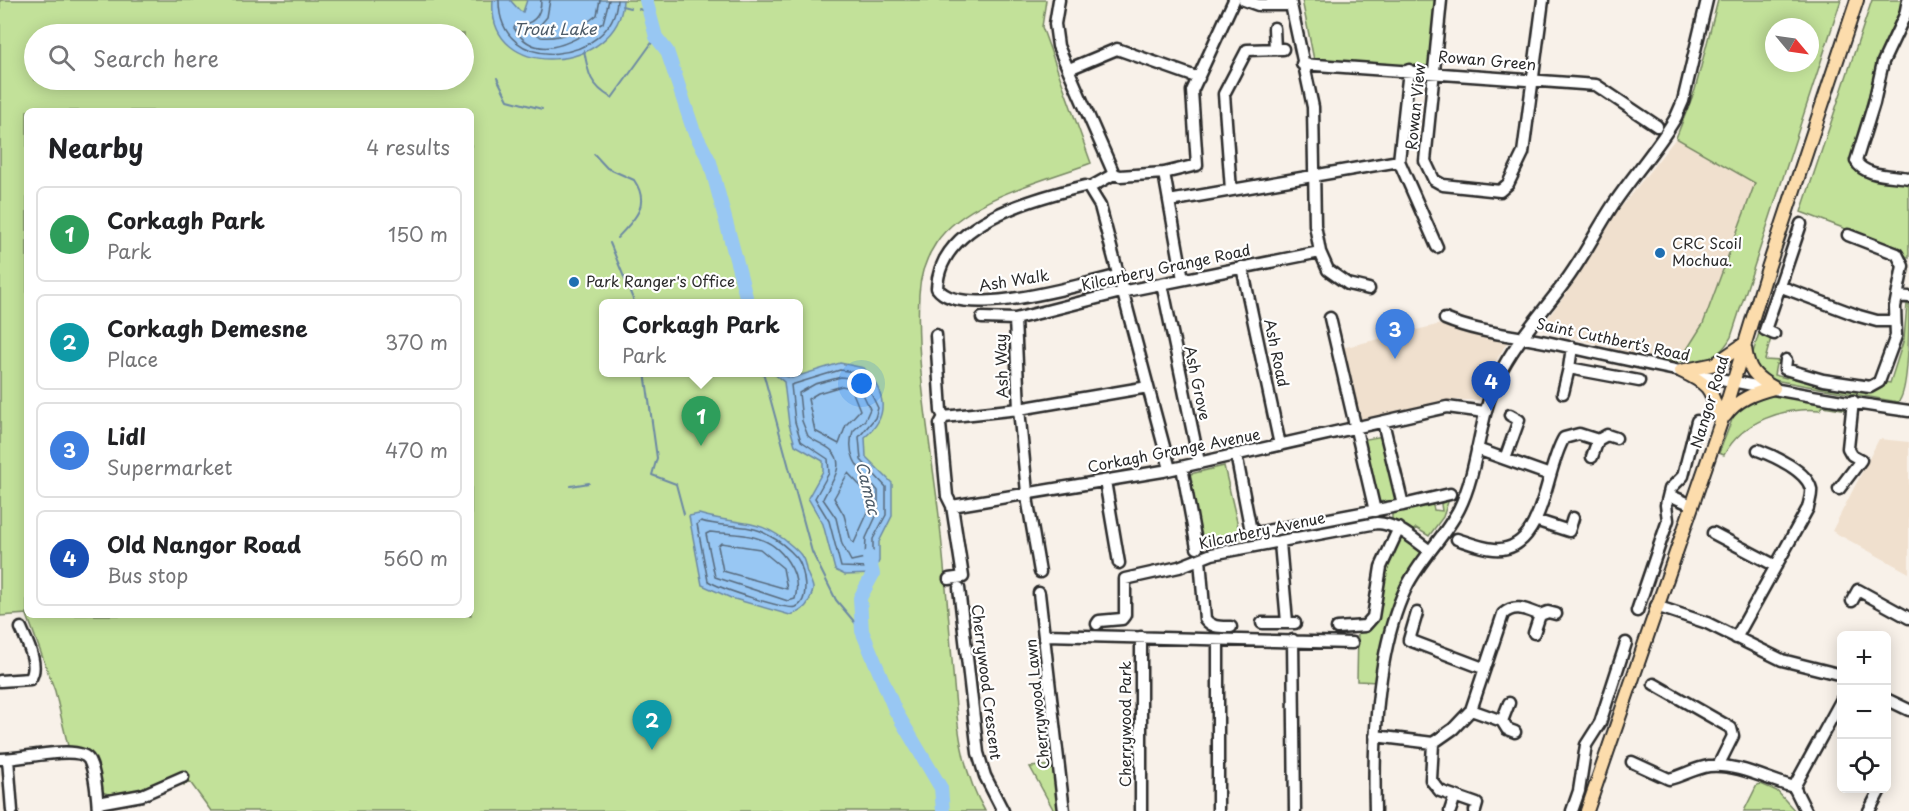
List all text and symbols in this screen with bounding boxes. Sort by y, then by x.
water label: Trout Lake [514,16,598,40]
north arrow [1765,18,1819,72]
search box [24,24,474,90]
icon: search [45,41,78,74]
text: Search here [93,41,219,74]
street label: Rowan Green [1437,44,1537,75]
street label: Rowan View [1399,62,1431,151]
text: Nearby [48,128,143,167]
text: 4 results [366,132,450,162]
text: Corkagh Park [107,203,265,236]
text: 1 [65,219,74,249]
text: 150 m [388,219,448,249]
place label: CRC Scoil Mochua. [1672,231,1742,271]
text: Park [107,236,152,266]
street label: Kilcarbery Grange Road [1079,237,1252,296]
marker: CRC Scoil Mochua. [1653,246,1667,260]
street label: Ash Walk [977,263,1050,296]
place label: Park Ranger's Office [586,269,735,292]
marker: Park Ranger's Office [567,275,581,289]
popup [599,299,803,377]
text: Corkagh Park [622,307,780,340]
pin: 3 [1376,310,1414,359]
text: Corkagh Demesne [107,311,308,344]
street label: Saint Cuthbert’s Road [1534,311,1692,366]
street label: Ash Road [1259,316,1296,389]
text: 2 [62,327,77,357]
text: 370 m [385,327,448,357]
street label: Ash Way [988,333,1013,399]
text: Park [622,340,667,370]
street label: Ash Grove [1179,343,1218,422]
text: Place [107,344,158,374]
street label: Nangor Road [1684,352,1734,451]
pin: 4 [1472,362,1510,411]
your location [847,369,876,398]
pin: 1 [682,396,720,446]
text: Lidl [107,419,146,452]
street label: Corkagh Grange Avenue [1085,421,1262,478]
text: 3 [63,435,76,465]
text: 470 m [385,435,448,465]
text: Supermarket [107,452,233,482]
water label: Camac [851,459,887,518]
street label: Kilcarbery Avenue [1196,505,1327,554]
text: Old Nangor Road [107,527,302,560]
text: 4 [63,543,76,573]
text: 560 m [383,543,448,573]
text: Bus stop [107,560,188,590]
street label: Cherrywood Crescent [967,603,1008,761]
map controls [1837,631,1891,793]
button: + [1837,631,1891,685]
street label: Cherrywood Lawn [1018,638,1055,770]
street label: Cherrywood Park [1113,661,1136,787]
button: − [1837,685,1891,739]
pin: 2 [632,700,672,750]
button: locate [1837,739,1891,793]

